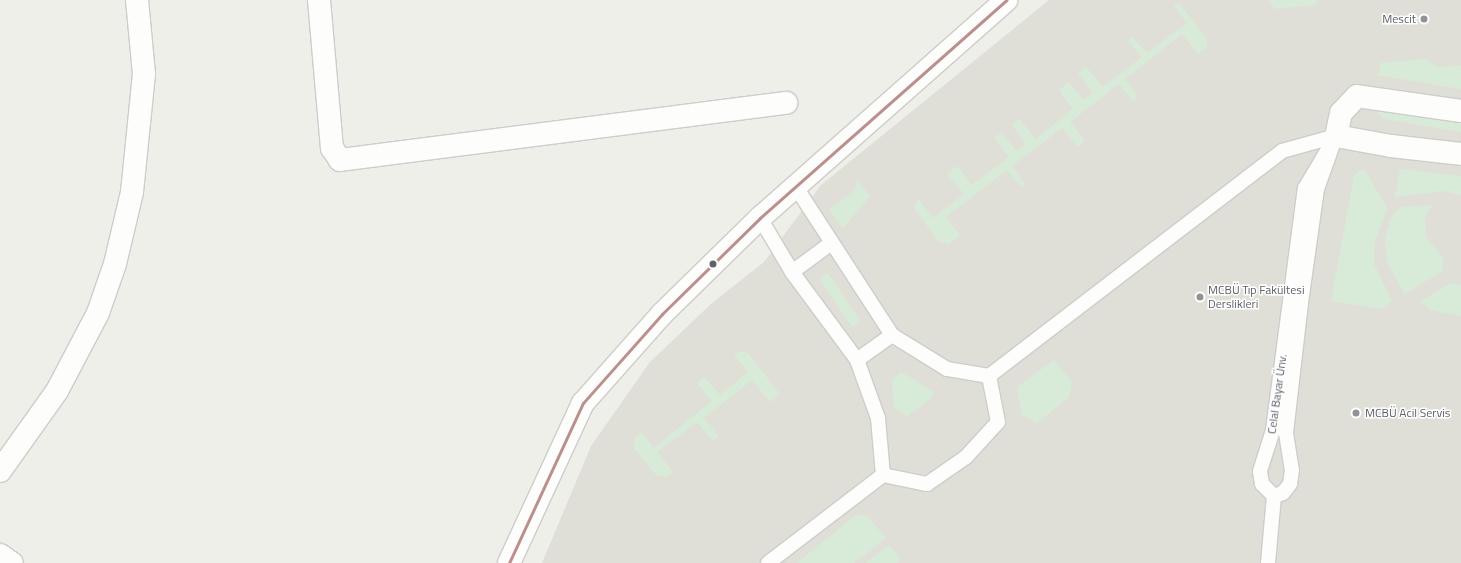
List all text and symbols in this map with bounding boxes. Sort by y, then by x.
place label: Mescit [1382,12,1416,26]
marker: Mescit [1419,14,1429,24]
unlabelled marker [708,259,718,269]
place label: MCBÜ Tıp Fakültesi Derslikleri [1208,283,1305,311]
marker: MCBÜ Tıp Fakültesi Derslikleri [1195,292,1205,302]
street label: Celal Bayar Ünv. [1264,353,1290,435]
place label: MCBÜ Acil Servis [1365,406,1450,420]
marker: MCBÜ Acil Servis [1350,407,1362,419]

